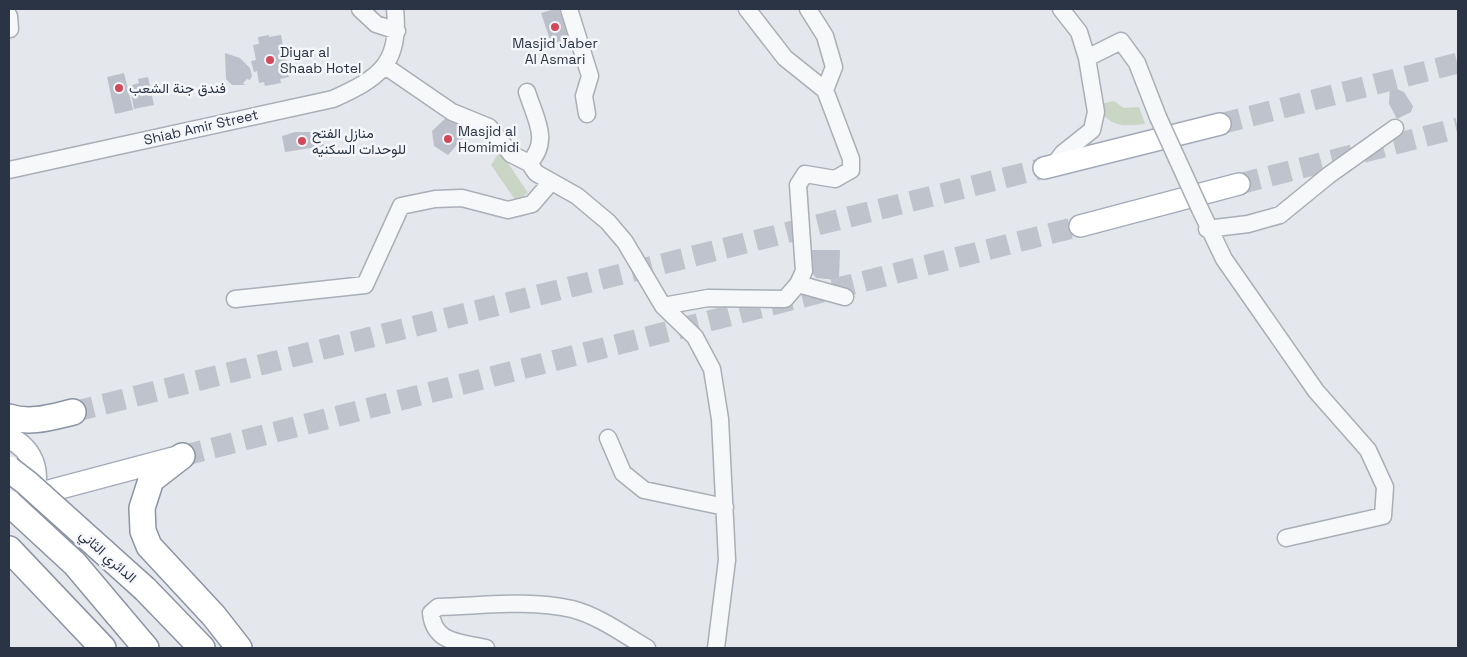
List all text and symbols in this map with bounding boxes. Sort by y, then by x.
marker: Masjid Jaber Al Asmari [549,21,561,33]
place label: Masjid Jaber Al Asmari [512,34,598,68]
place label: Diyar al Shaab Hotel [280,43,361,77]
marker: Diyar al Shaab Hotel [264,54,276,66]
place label: فندق جنة الشعب [129,79,226,97]
marker: فندق جنة الشعب [113,82,125,94]
street label: Shiab Amir Street [142,105,260,149]
place label: Masjid al Homimidi [458,122,519,156]
place label: منازل الفتح للوحدات السكنيه [312,124,406,158]
marker: Masjid al Homimidi [442,133,454,145]
marker: منازل الفتح للوحدات السكنيه [296,135,308,147]
street label: الدائري الثاني [74,526,140,589]

